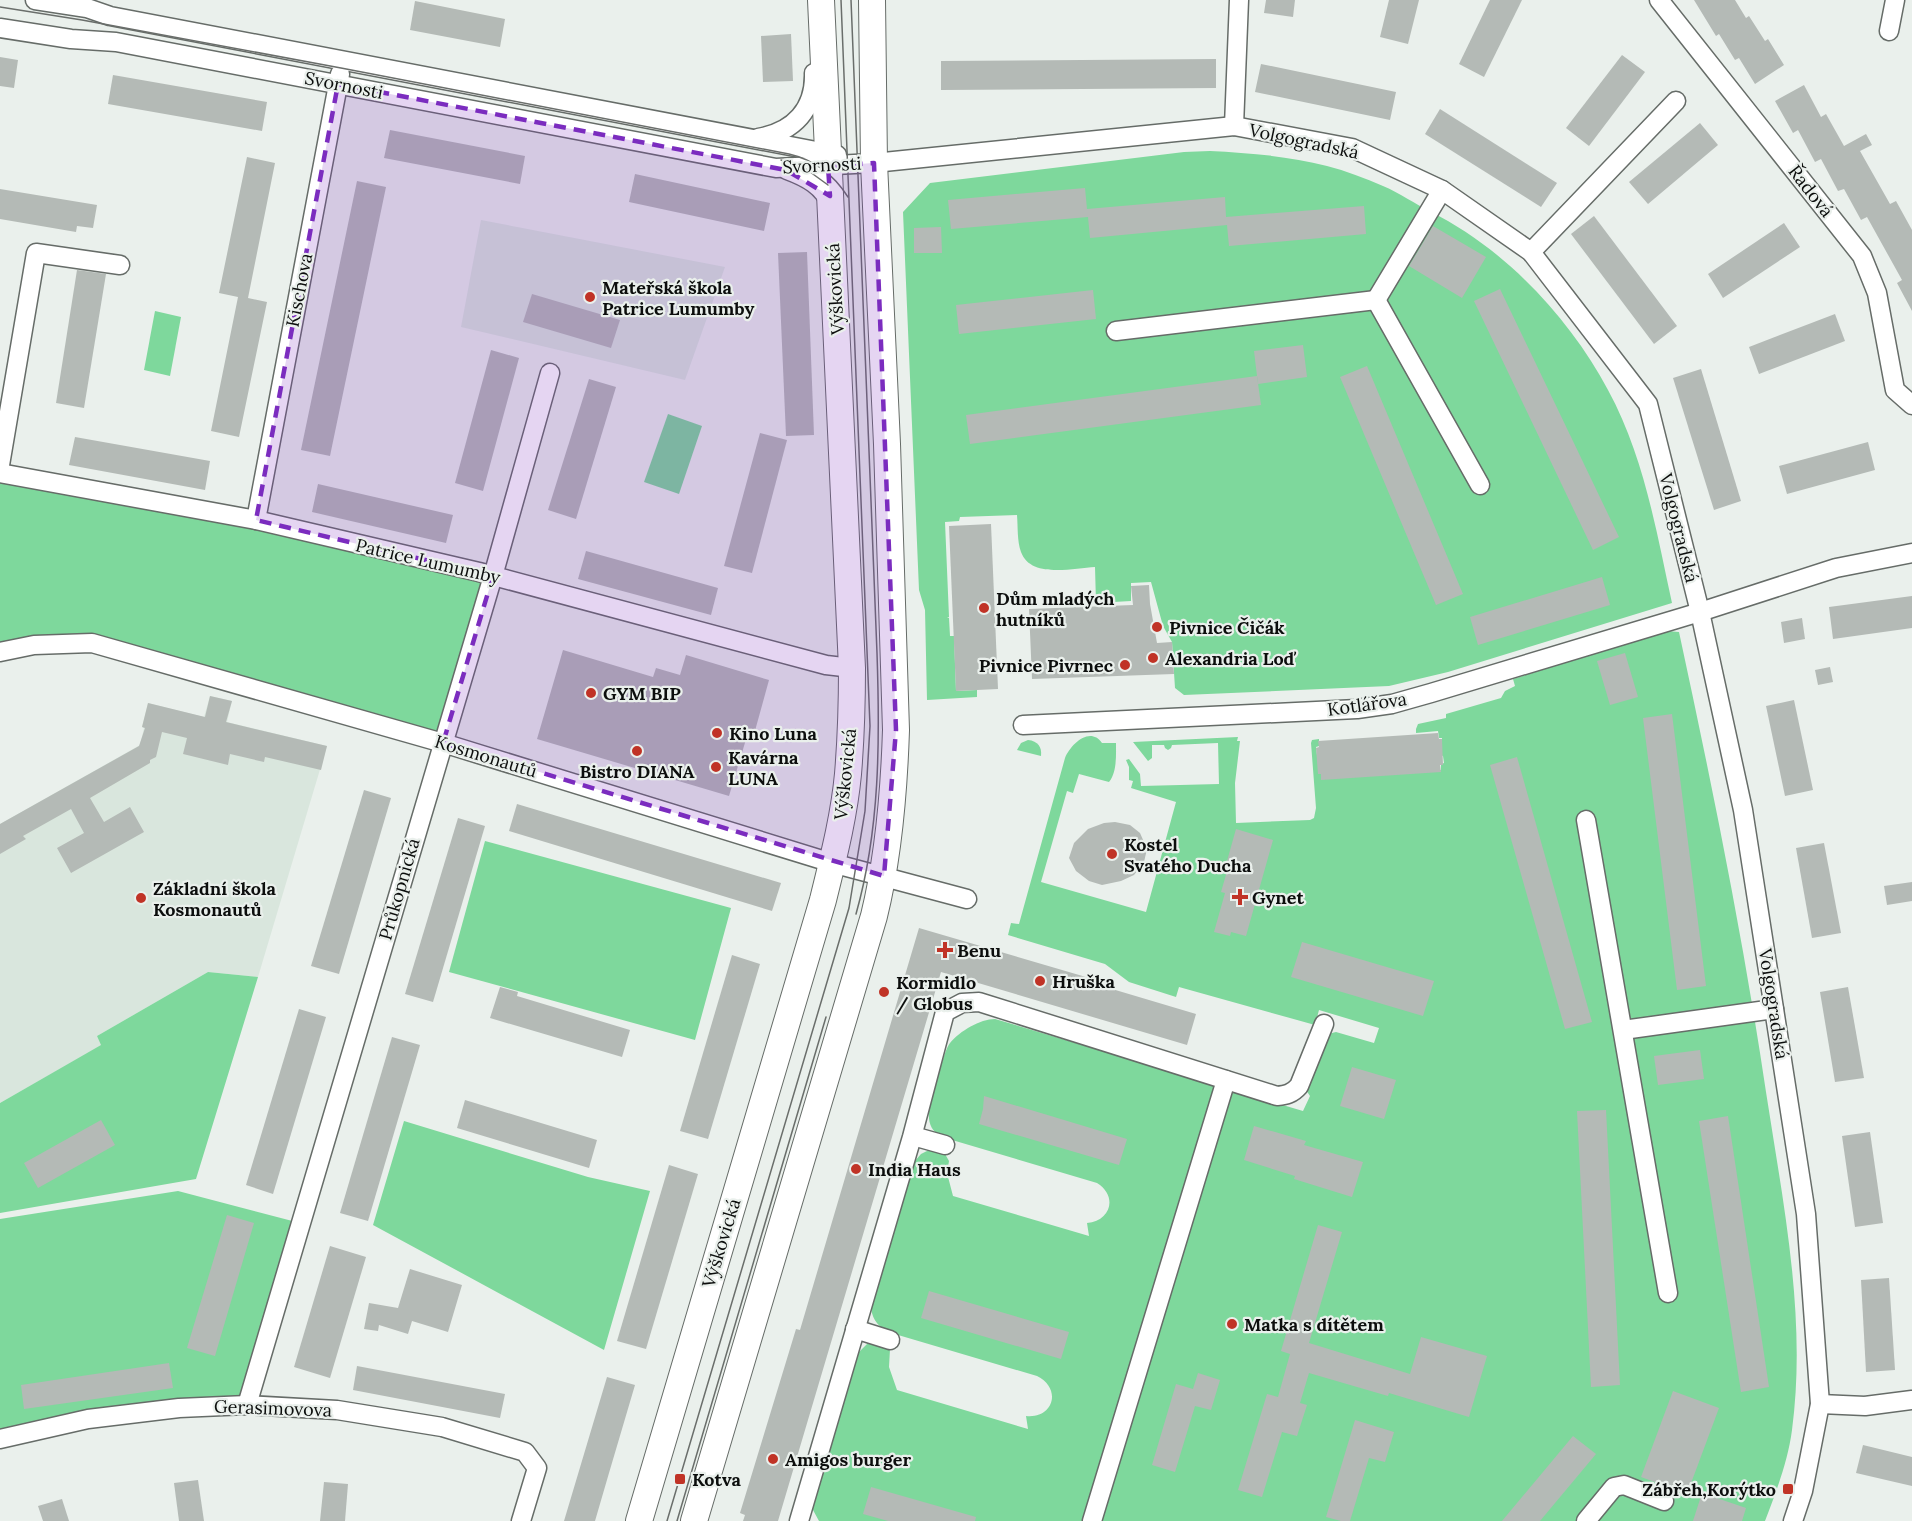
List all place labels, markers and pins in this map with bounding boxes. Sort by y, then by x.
place label: Mateřská škola Patrice Lumumby [602,276,755,320]
marker: Mateřská škola Patrice Lumumby [583,290,597,304]
place label: Dům mladých hutníků [996,587,1115,631]
marker: Dům mladých hutníků [977,601,991,615]
place label: Pivnice Čičák [1169,616,1285,639]
marker: Pivnice Čičák [1150,620,1164,634]
place label: Alexandria Loď [1165,647,1297,670]
marker: Alexandria Loď [1146,651,1160,665]
place label: Pivnice Pivrnec [979,654,1114,677]
marker: Pivnice Pivrnec [1118,658,1132,672]
place label: GYM BIP [603,682,681,705]
marker: GYM BIP [584,686,598,700]
place label: Kino Luna [729,722,817,745]
marker: Kino Luna [710,726,724,740]
marker: Bistro DIANA [630,744,644,758]
place label: Kavárna LUNA [728,746,799,790]
place label: Bistro DIANA [579,760,695,783]
marker: Kavárna LUNA [709,760,723,774]
place label: Kostel Svatého Ducha [1124,833,1252,877]
marker: Kostel Svatého Ducha [1105,847,1119,861]
place label: Základní škola Kosmonautů [153,877,277,921]
place label: Gynet [1252,886,1305,909]
marker: Gynet [1233,890,1247,904]
marker: Základní škola Kosmonautů [134,891,148,905]
place label: Benu [957,939,1001,962]
marker: Benu [938,943,952,957]
place label: Hruška [1052,970,1115,993]
place label: Kormidlo / Globus [896,971,976,1015]
marker: Hruška [1033,974,1047,988]
marker: Kormidlo / Globus [877,985,891,999]
place label: India Haus [868,1158,961,1181]
marker: India Haus [849,1162,863,1176]
place label: Matka s dítětem [1244,1313,1384,1336]
marker: Matka s dítětem [1225,1317,1239,1331]
place label: Amigos burger [785,1448,911,1471]
marker: Amigos burger [766,1452,780,1466]
place label: Kotva [692,1468,742,1491]
marker: Kotva [673,1472,687,1486]
place label: Zábřeh,Korýtko [1642,1478,1776,1501]
marker: Zábřeh,Korýtko [1781,1482,1795,1496]

